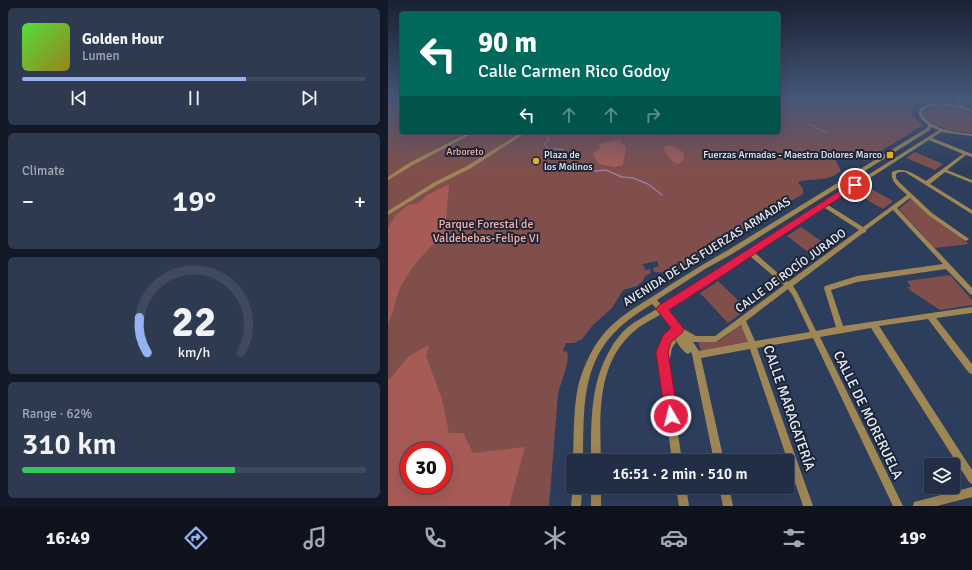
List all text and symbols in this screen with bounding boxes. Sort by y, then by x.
text: 90 m [478,26,537,60]
icon: left [412,28,464,80]
text: Golden Hour [82,30,164,48]
text: Lumen [82,48,120,64]
text: Calle Carmen Rico Godoy [478,60,670,82]
icon: previous [68,87,90,109]
icon: pause [183,87,205,109]
icon: next [298,87,320,109]
icon: left [516,104,538,126]
icon: ahead [558,104,580,126]
icon: ahead [600,104,622,126]
icon: right [642,104,664,126]
park label: Arboreto [446,146,484,158]
place label: Plaza de los Molinos [544,149,593,173]
place label: Fuerzas Armadas - Maestra Dolores Marco [703,149,882,161]
marker: Fuerzas Armadas - Maestra Dolores Marco [885,150,895,160]
marker: Plaza de los Molinos [531,156,541,166]
text: Climate [22,163,65,179]
pin [838,168,872,202]
icon: arrive [844,174,866,196]
text: 19° [172,183,216,220]
text: − [22,188,34,215]
text: + [354,188,366,215]
street label: AVENIDA DE LAS FUERZAS ARMADAS [621,194,794,310]
park label: Parque Forestal de Valdebebas-Felipe VI [433,217,539,246]
street label: CALLE DE ROCÍO JURADO [733,226,849,316]
text: 22 [172,297,216,348]
street label: CALLE MARAGATERÍA [760,343,819,473]
text: km/h [178,344,210,361]
street label: CALLE DE MORERUELA [830,348,907,482]
position arrow [650,395,692,437]
text: Range · 62% [22,406,92,422]
text: 310 km [22,426,117,463]
speed limit sign: 30 [400,442,452,494]
map controls [924,458,960,494]
button: layers [924,458,960,494]
text: 16:51 · 2 min · 510 m [613,465,747,483]
icon: directions [182,524,210,552]
icon: music [301,524,329,552]
icon: phone [421,524,449,552]
icon: climate [541,524,569,552]
icon: car [660,524,688,552]
icon: filters [780,524,808,552]
text: 16:49 [46,527,90,549]
text: 19° [899,527,926,549]

